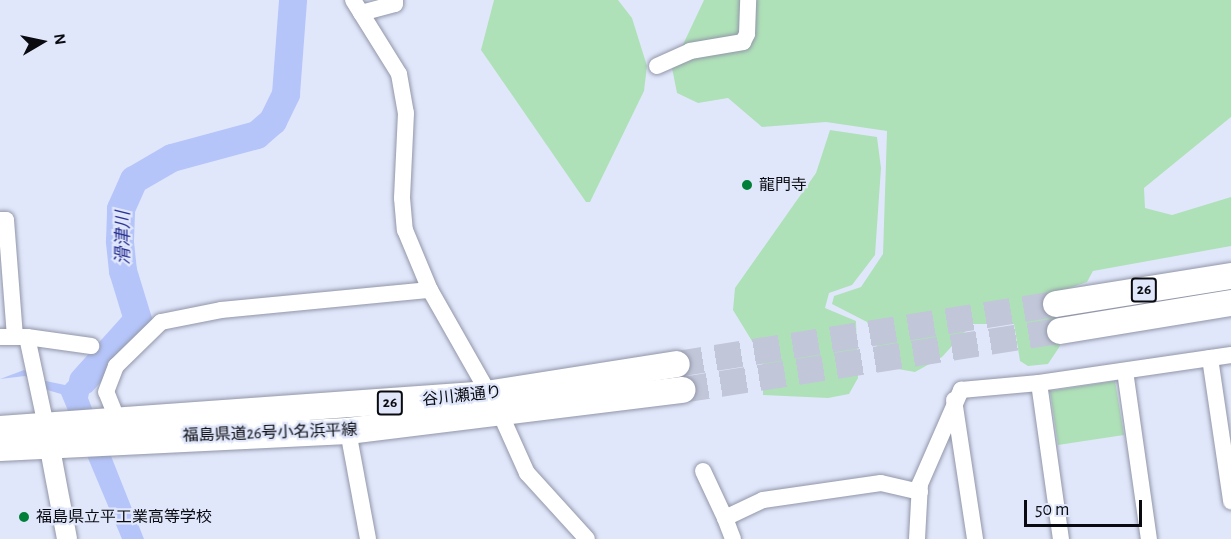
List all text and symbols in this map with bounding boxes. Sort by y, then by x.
north arrow [12,12,72,72]
text: N [51,32,69,46]
place label: 龍門寺 [759,175,807,195]
marker: 龍門寺 [740,178,754,192]
water label: 滑津川 [113,211,135,265]
road number: 26 [1130,278,1158,302]
street label: 谷川瀬通り [421,382,503,410]
road number: 26 [376,391,404,415]
street label: 福島県道26号小名浜平線 [182,420,358,446]
scale bar [1027,488,1146,526]
text: 50 m [1035,501,1069,519]
place label: 福島県立平工業高等学校 [36,507,212,527]
marker: 福島県立平工業高等学校 [17,510,31,524]

